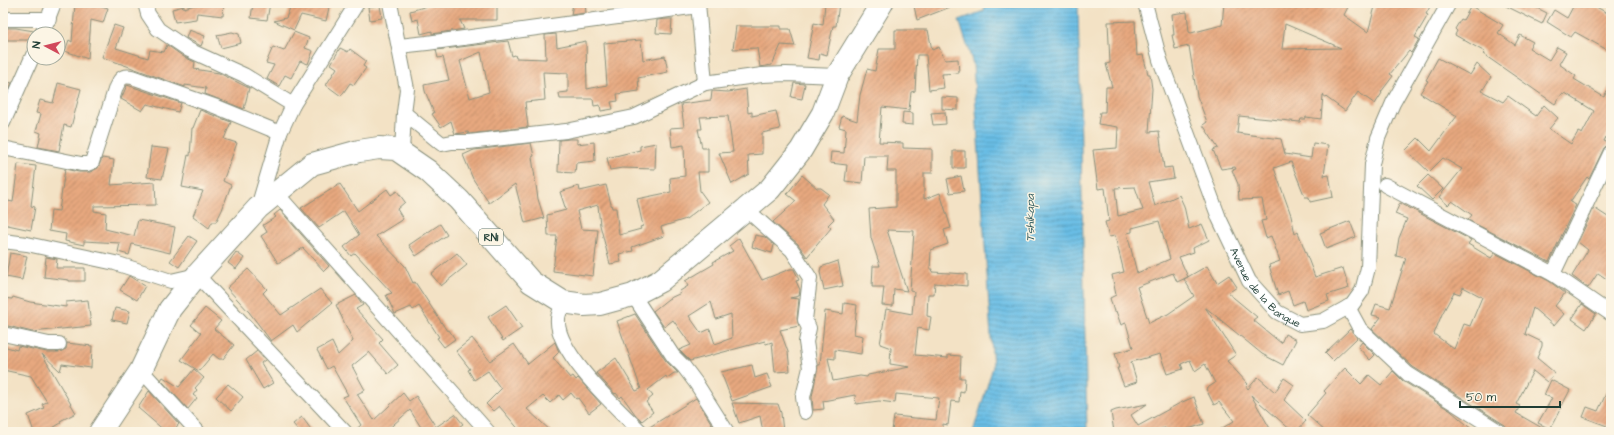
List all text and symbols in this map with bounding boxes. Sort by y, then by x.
north arrow [26,26,66,66]
text: N [29,40,44,49]
water label: Tshikapa [1022,193,1039,242]
road number: RN1 [479,229,503,245]
street label: Avenue de la Banque [1226,245,1303,331]
scale bar [1460,383,1560,409]
text: 50 m [1466,389,1497,406]

